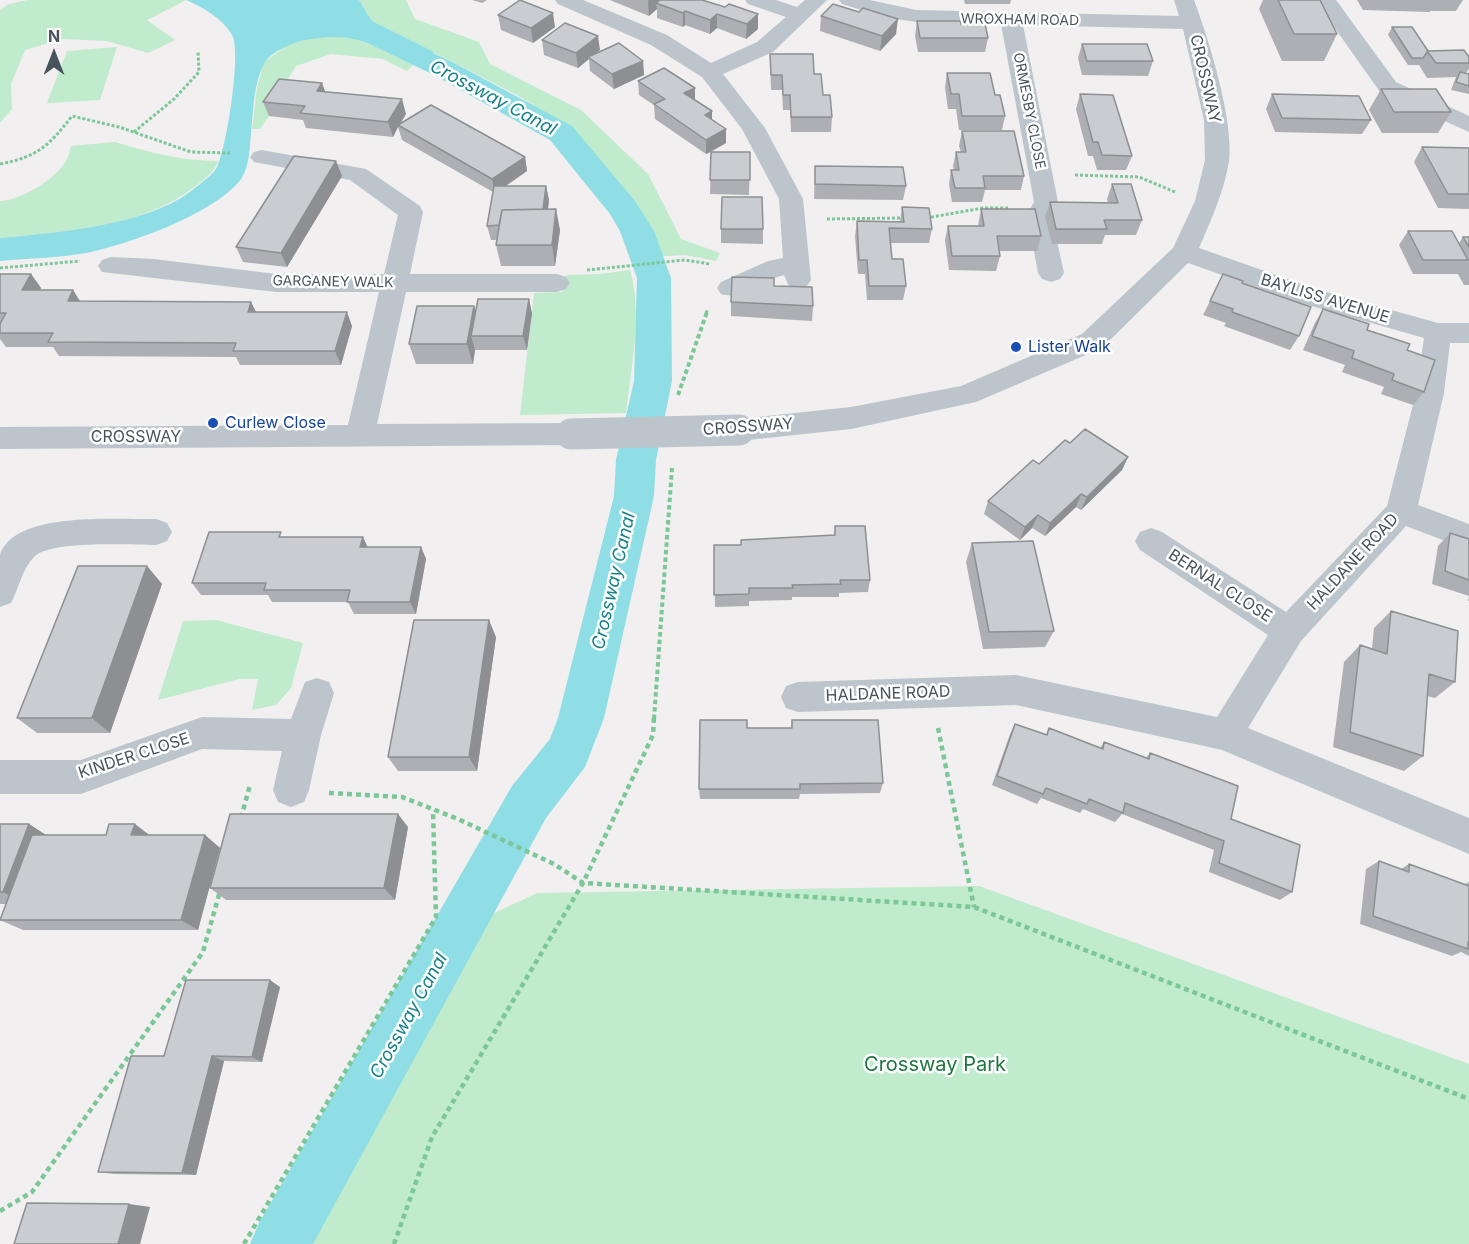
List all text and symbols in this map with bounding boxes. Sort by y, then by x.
street label: WROXHAM ROAD [961,11,1079,29]
north arrow [24,24,84,84]
text: N [48,26,60,46]
street label: CROSSWAY [1185,33,1225,125]
street label: ORMESBY CLOSE [1009,51,1049,171]
water label: Crossway Canal [426,56,560,140]
street label: BAYLISS AVENUE [1258,270,1392,328]
street label: GARGANEY WALK [272,273,394,291]
place label: Lister Walk [1028,337,1111,357]
marker: Lister Walk [1009,340,1023,354]
place label: Curlew Close [225,413,326,433]
street label: CROSSWAY [702,414,794,440]
marker: Curlew Close [206,416,220,430]
street label: CROSSWAY [91,427,181,447]
water label: Crossway Canal [588,510,640,652]
street label: HALDANE ROAD [1303,510,1403,614]
street label: BERNAL CLOSE [1165,545,1275,627]
street label: HALDANE ROAD [825,682,951,706]
street label: KINDER CLOSE [76,729,192,783]
water label: Crossway Canal [366,950,452,1082]
park label: Crossway Park [864,1053,1006,1077]

